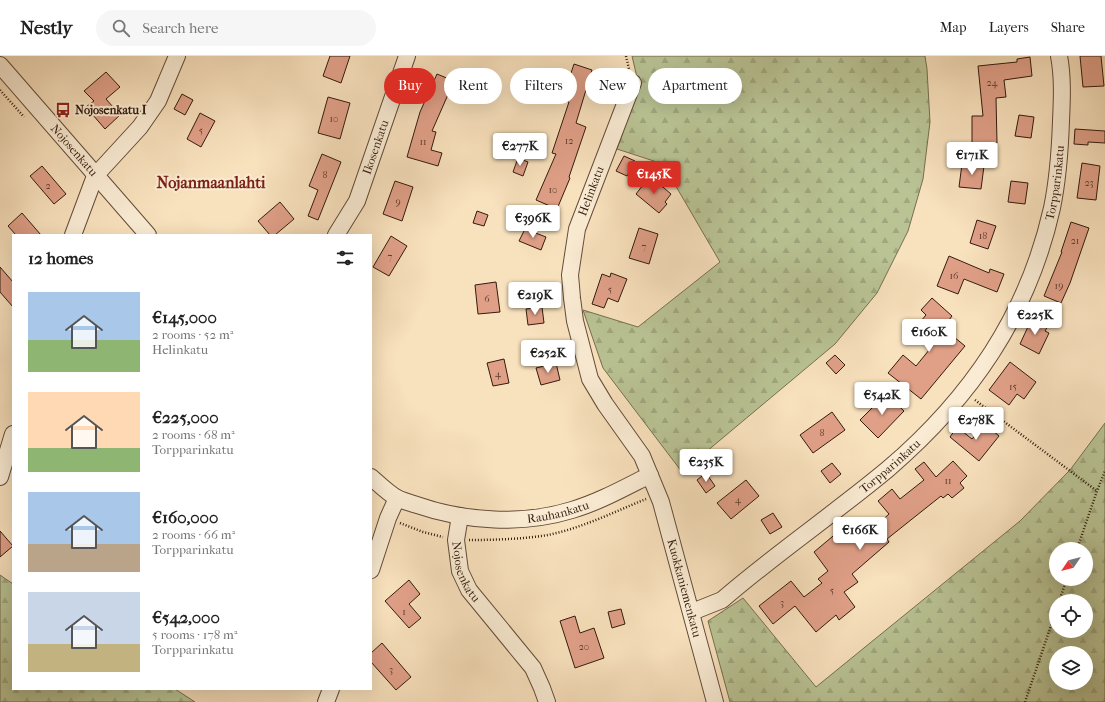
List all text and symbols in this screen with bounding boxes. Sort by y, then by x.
search box [96,10,376,46]
text: Nestly [20,17,72,39]
icon: search [110,17,132,39]
text: Search here [142,19,218,37]
text: Map [940,19,967,36]
text: Layers [989,19,1029,36]
text: Share [1051,19,1085,36]
chip: Buy [384,68,436,104]
chip: Rent [444,68,502,104]
chip: Filters [510,68,577,104]
chip: New [585,68,640,104]
chip: Apartment [648,68,742,104]
house number: 24 [986,77,999,89]
bus stop icon: Nojosenkatu I [54,101,72,119]
place label: Nojosenkatu I [75,103,147,117]
house number: 10 [329,113,339,125]
street label: Ikosenkatu [360,118,392,176]
street label: Nojosenkatu [48,121,101,179]
house number: 5 [199,125,203,137]
pin: €277K [492,133,548,167]
house number: 12 [565,135,573,147]
house number: 11 [419,136,427,148]
text: €277K [502,138,538,153]
pin: €171K [944,142,1000,176]
street label: Torpparinkatu [1042,145,1067,222]
text: €171K [956,147,988,162]
pin: €145K [626,161,682,195]
street label: Helinkatu [575,164,607,218]
text: €145K [637,166,671,181]
house number: 8 [322,169,328,181]
district label: Nojanmaanlahti [156,173,266,192]
house number: 23 [1084,177,1094,189]
house number: 2 [45,180,51,192]
house number: 10 [548,184,558,196]
house number: 9 [395,196,401,208]
pin: €396K [505,205,561,239]
text: €396K [515,210,551,225]
house number: 18 [979,230,987,242]
house number: 21 [1071,235,1079,247]
house number: 7 [642,241,647,253]
icon: filters [334,247,356,269]
text: 12 homes [28,248,93,268]
house number: 7 [388,251,393,263]
house number: 16 [950,270,959,282]
house number: 19 [1055,280,1063,292]
pin: €219K [507,282,563,316]
house number: 5 [608,284,612,296]
text: €219K [517,287,553,302]
house number: 6 [484,293,490,305]
pin: €225K [1007,302,1063,336]
text: €145,000 [152,307,217,327]
text: €225K [1017,307,1053,322]
icon: home [60,308,108,356]
pin: €160K [901,319,957,353]
text: €160K [911,324,947,339]
text: 2 rooms · 52 m² [152,327,233,342]
pin: €252K [520,340,576,374]
text: Helinkatu [152,342,208,357]
text: €252K [530,345,566,360]
house number: 4 [495,368,502,380]
house number: 15 [1009,381,1017,393]
pin: €542K [854,382,910,416]
text: €542K [863,387,901,402]
text: €225,000 [152,407,219,427]
pin: €278K [948,407,1004,441]
icon: home [60,408,108,456]
text: €278K [958,412,994,427]
text: 2 rooms · 68 m² [152,427,235,442]
house number: 8 [819,427,825,439]
street label: Torpparinkatu [857,436,923,496]
text: Torpparinkatu [152,442,234,457]
pin: €235K [678,449,734,483]
text: €235K [689,454,723,469]
house number: 11 [944,475,952,487]
house number: 4 [735,494,742,506]
street label: Rauhankatu [526,498,591,526]
text: €160,000 [152,507,218,527]
icon: home [60,508,108,556]
pin: €166K [832,517,888,551]
text: €166K [842,522,878,537]
text: 2 rooms · 66 m² [152,527,235,542]
street label: Kuokkaniemenkatu [664,537,704,639]
street label: Nojosenkatu [449,541,483,605]
text: Torpparinkatu [152,542,234,557]
north arrow [1049,542,1093,586]
map controls [1049,542,1093,690]
house number: 5 [830,585,834,597]
button: locate [1049,594,1093,638]
house number: 3 [780,597,784,609]
house number: 1 [402,606,406,618]
text: €542,000 [152,607,220,627]
icon: home [60,608,108,656]
text: 5 rooms · 178 m² [152,627,238,642]
house number: 20 [579,641,589,653]
text: Torpparinkatu [152,642,234,657]
button: layers [1049,646,1093,690]
house number: 3 [389,664,393,676]

